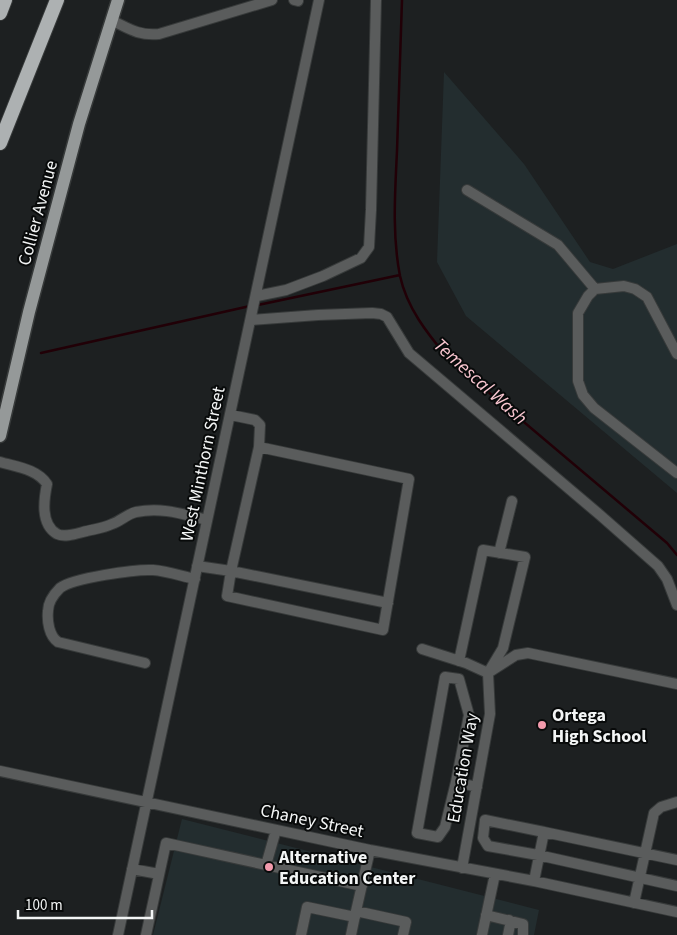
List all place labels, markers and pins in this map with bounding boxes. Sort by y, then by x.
place label: Ortega High School [552,703,646,749]
marker: Ortega High School [536,719,548,731]
place label: Alternative Education Center [278,845,416,891]
marker: Alternative Education Center [263,861,275,873]

